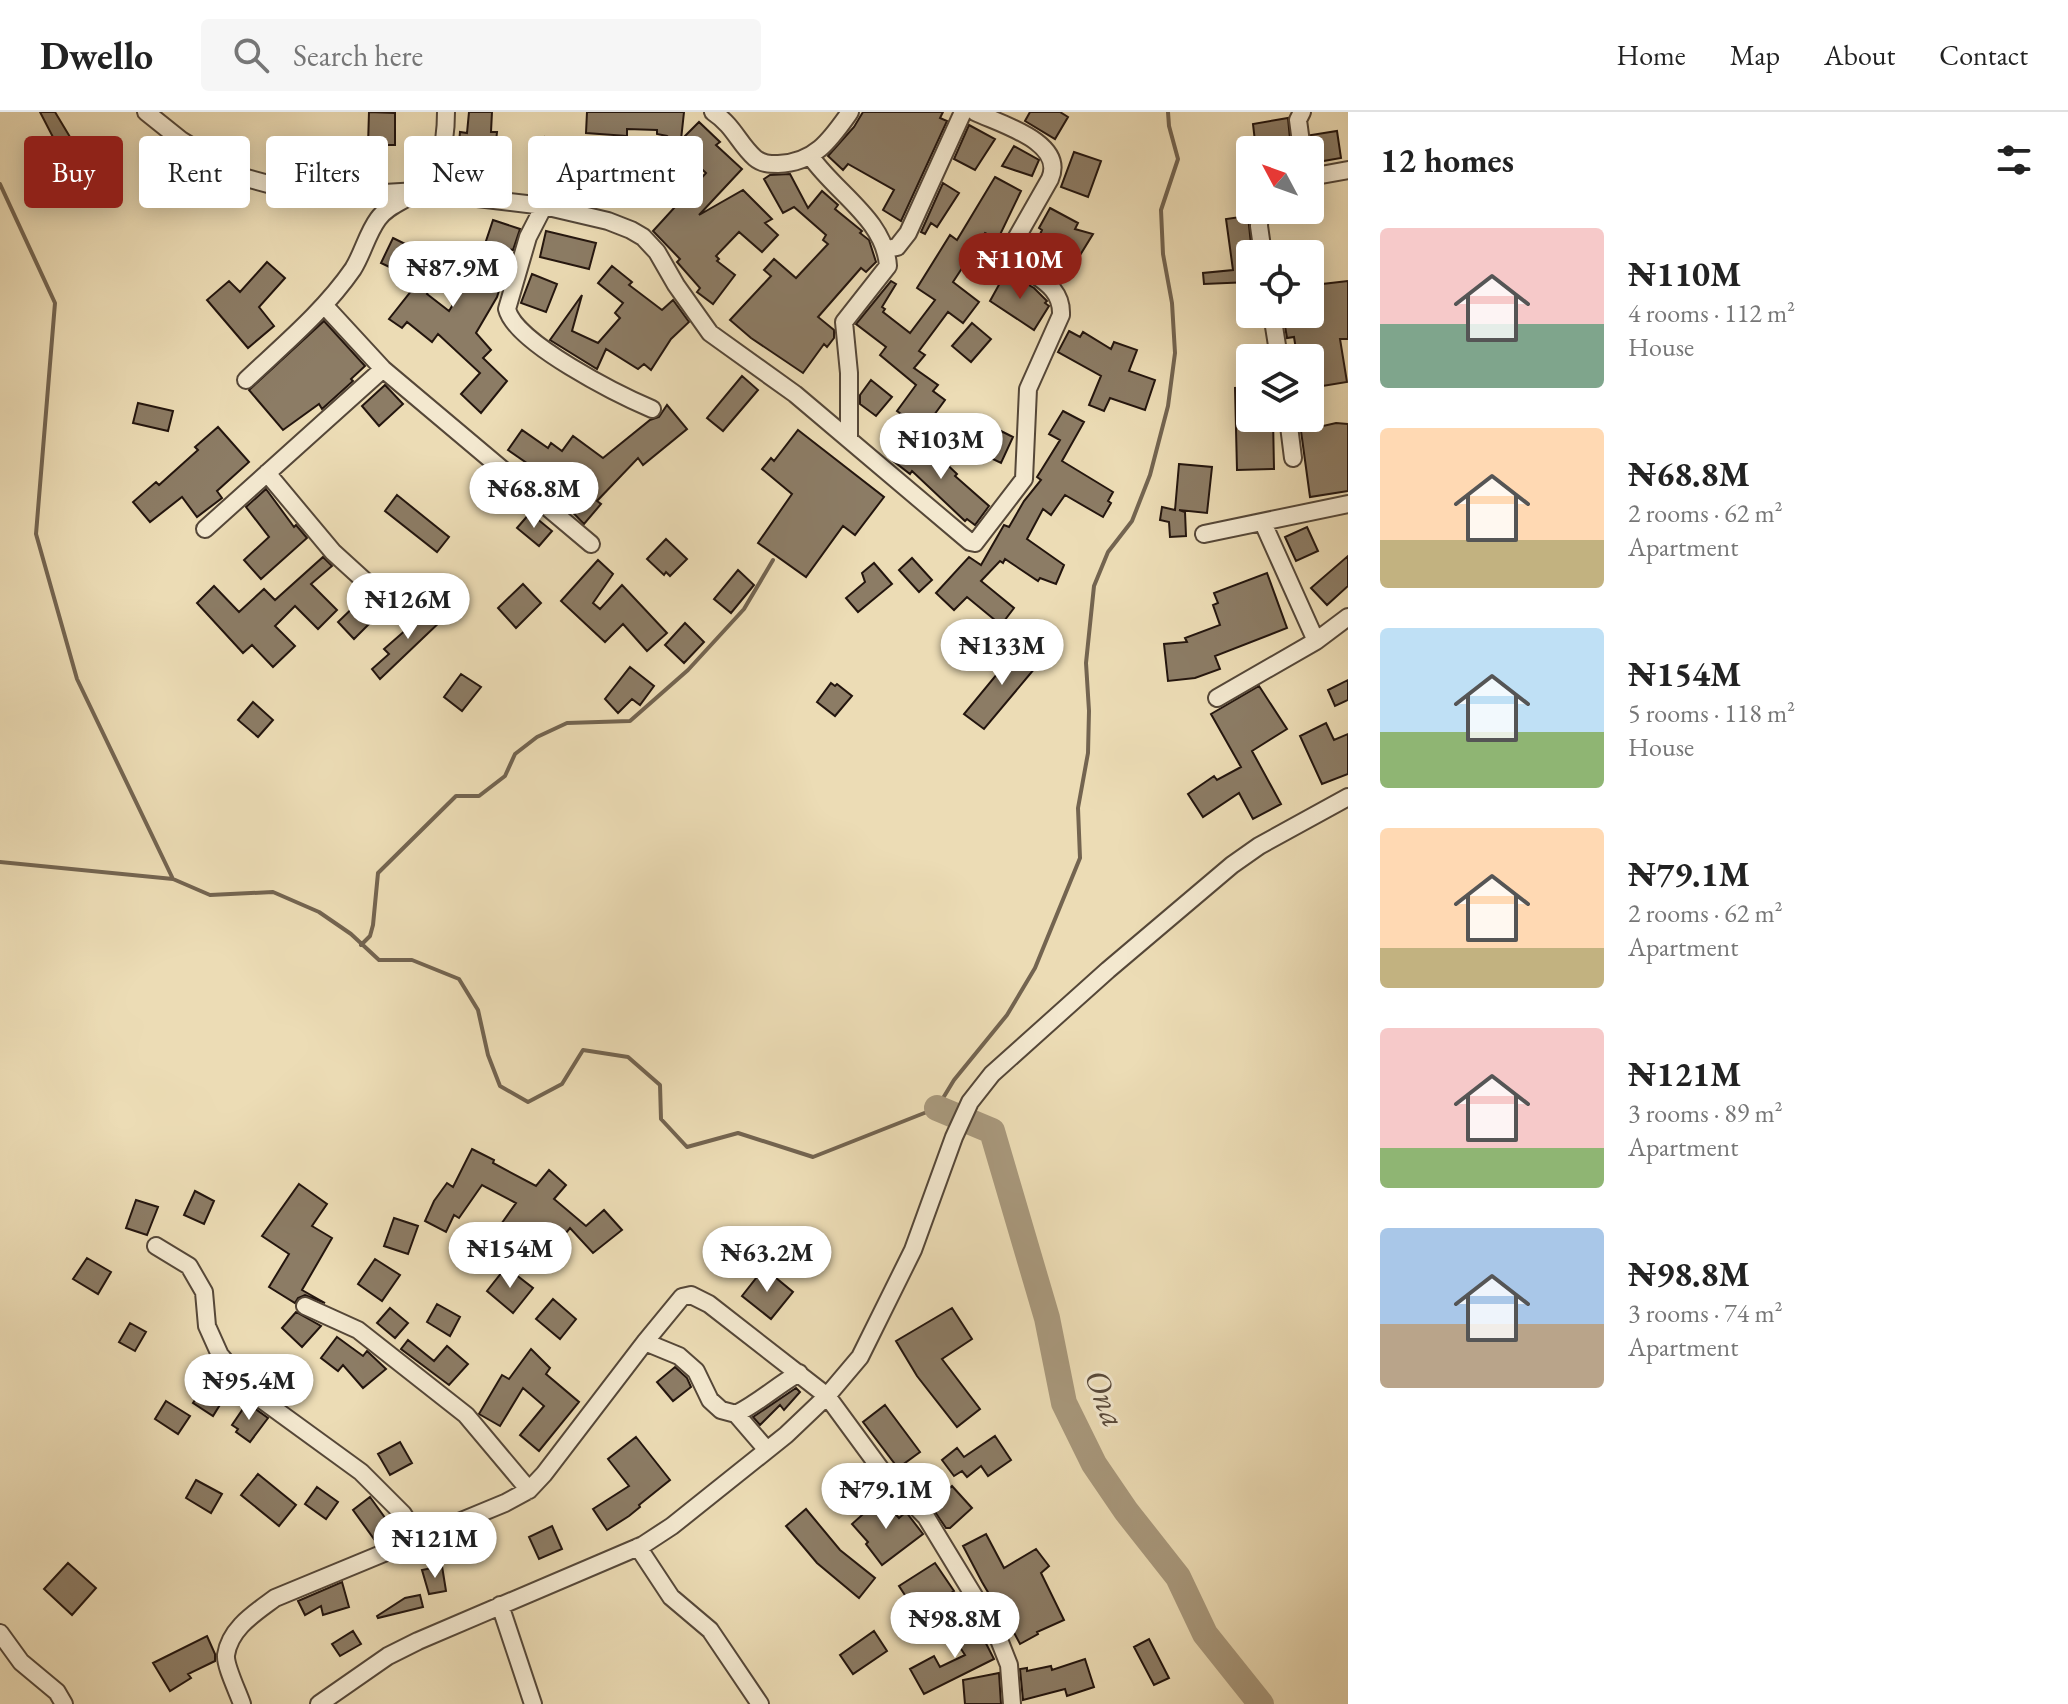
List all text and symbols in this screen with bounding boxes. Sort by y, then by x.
search box [201,19,761,91]
text: Dwello [40,31,153,80]
icon: search [229,33,273,77]
text: Search here [293,36,423,75]
text: Home [1616,37,1686,73]
text: Map [1730,37,1780,73]
text: About [1824,37,1895,73]
text: Contact [1939,37,2028,73]
chip: Buy [24,136,123,208]
chip: Rent [139,136,250,208]
chip: Filters [266,136,388,208]
chip: New [404,136,512,208]
chip: Apartment [528,136,703,208]
north arrow [1236,136,1324,224]
map controls [1236,136,1324,432]
text: 12 homes [1380,138,1514,182]
icon: filters [1992,138,2036,182]
pin: ₦110M [964,233,1076,301]
button: locate [1236,240,1324,328]
pin: ₦87.9M [388,241,518,309]
text: ₦110M [977,242,1063,276]
text: ₦87.9M [406,250,500,284]
text: ₦110M [1628,252,1741,296]
icon: home [1444,260,1540,356]
text: 4 rooms · 112 m² [1628,296,1795,330]
text: House [1628,330,1694,364]
button: layers [1236,344,1324,432]
pin: ₦103M [885,413,997,481]
text: ₦103M [898,422,984,456]
text: ₦68.8M [1628,452,1750,496]
icon: home [1444,460,1540,556]
pin: ₦68.8M [469,462,599,530]
text: ₦68.8M [487,471,581,505]
text: 2 rooms · 62 m² [1628,496,1783,530]
text: Apartment [1628,530,1738,564]
pin: ₦126M [352,573,464,641]
text: ₦126M [365,582,451,616]
pin: ₦133M [946,619,1058,687]
text: ₦133M [959,628,1045,662]
text: ₦154M [1628,652,1741,696]
icon: home [1444,660,1540,756]
text: 5 rooms · 118 m² [1628,696,1795,730]
text: House [1628,730,1694,764]
text: ₦79.1M [1628,852,1750,896]
icon: home [1444,860,1540,956]
text: 2 rooms · 62 m² [1628,896,1783,930]
text: Apartment [1628,930,1738,964]
text: ₦121M [1628,1052,1741,1096]
icon: home [1444,1060,1540,1156]
text: 3 rooms · 89 m² [1628,1096,1783,1130]
text: Apartment [1628,1130,1738,1164]
pin: ₦154M [454,1222,566,1290]
pin: ₦63.2M [702,1226,832,1294]
text: ₦154M [467,1231,553,1265]
text: ₦63.2M [720,1235,814,1269]
text: ₦98.8M [1628,1252,1750,1296]
icon: home [1444,1260,1540,1356]
text: 3 rooms · 74 m² [1628,1296,1783,1330]
text: Apartment [1628,1330,1738,1364]
pin: ₦95.4M [184,1354,314,1422]
text: ₦95.4M [202,1363,296,1397]
water label: Ona [1075,1363,1137,1433]
pin: ₦79.1M [821,1463,951,1531]
text: ₦79.1M [839,1472,933,1506]
pin: ₦121M [379,1512,491,1580]
text: ₦121M [392,1521,478,1555]
pin: ₦98.8M [890,1592,1020,1660]
text: ₦98.8M [908,1601,1002,1635]

